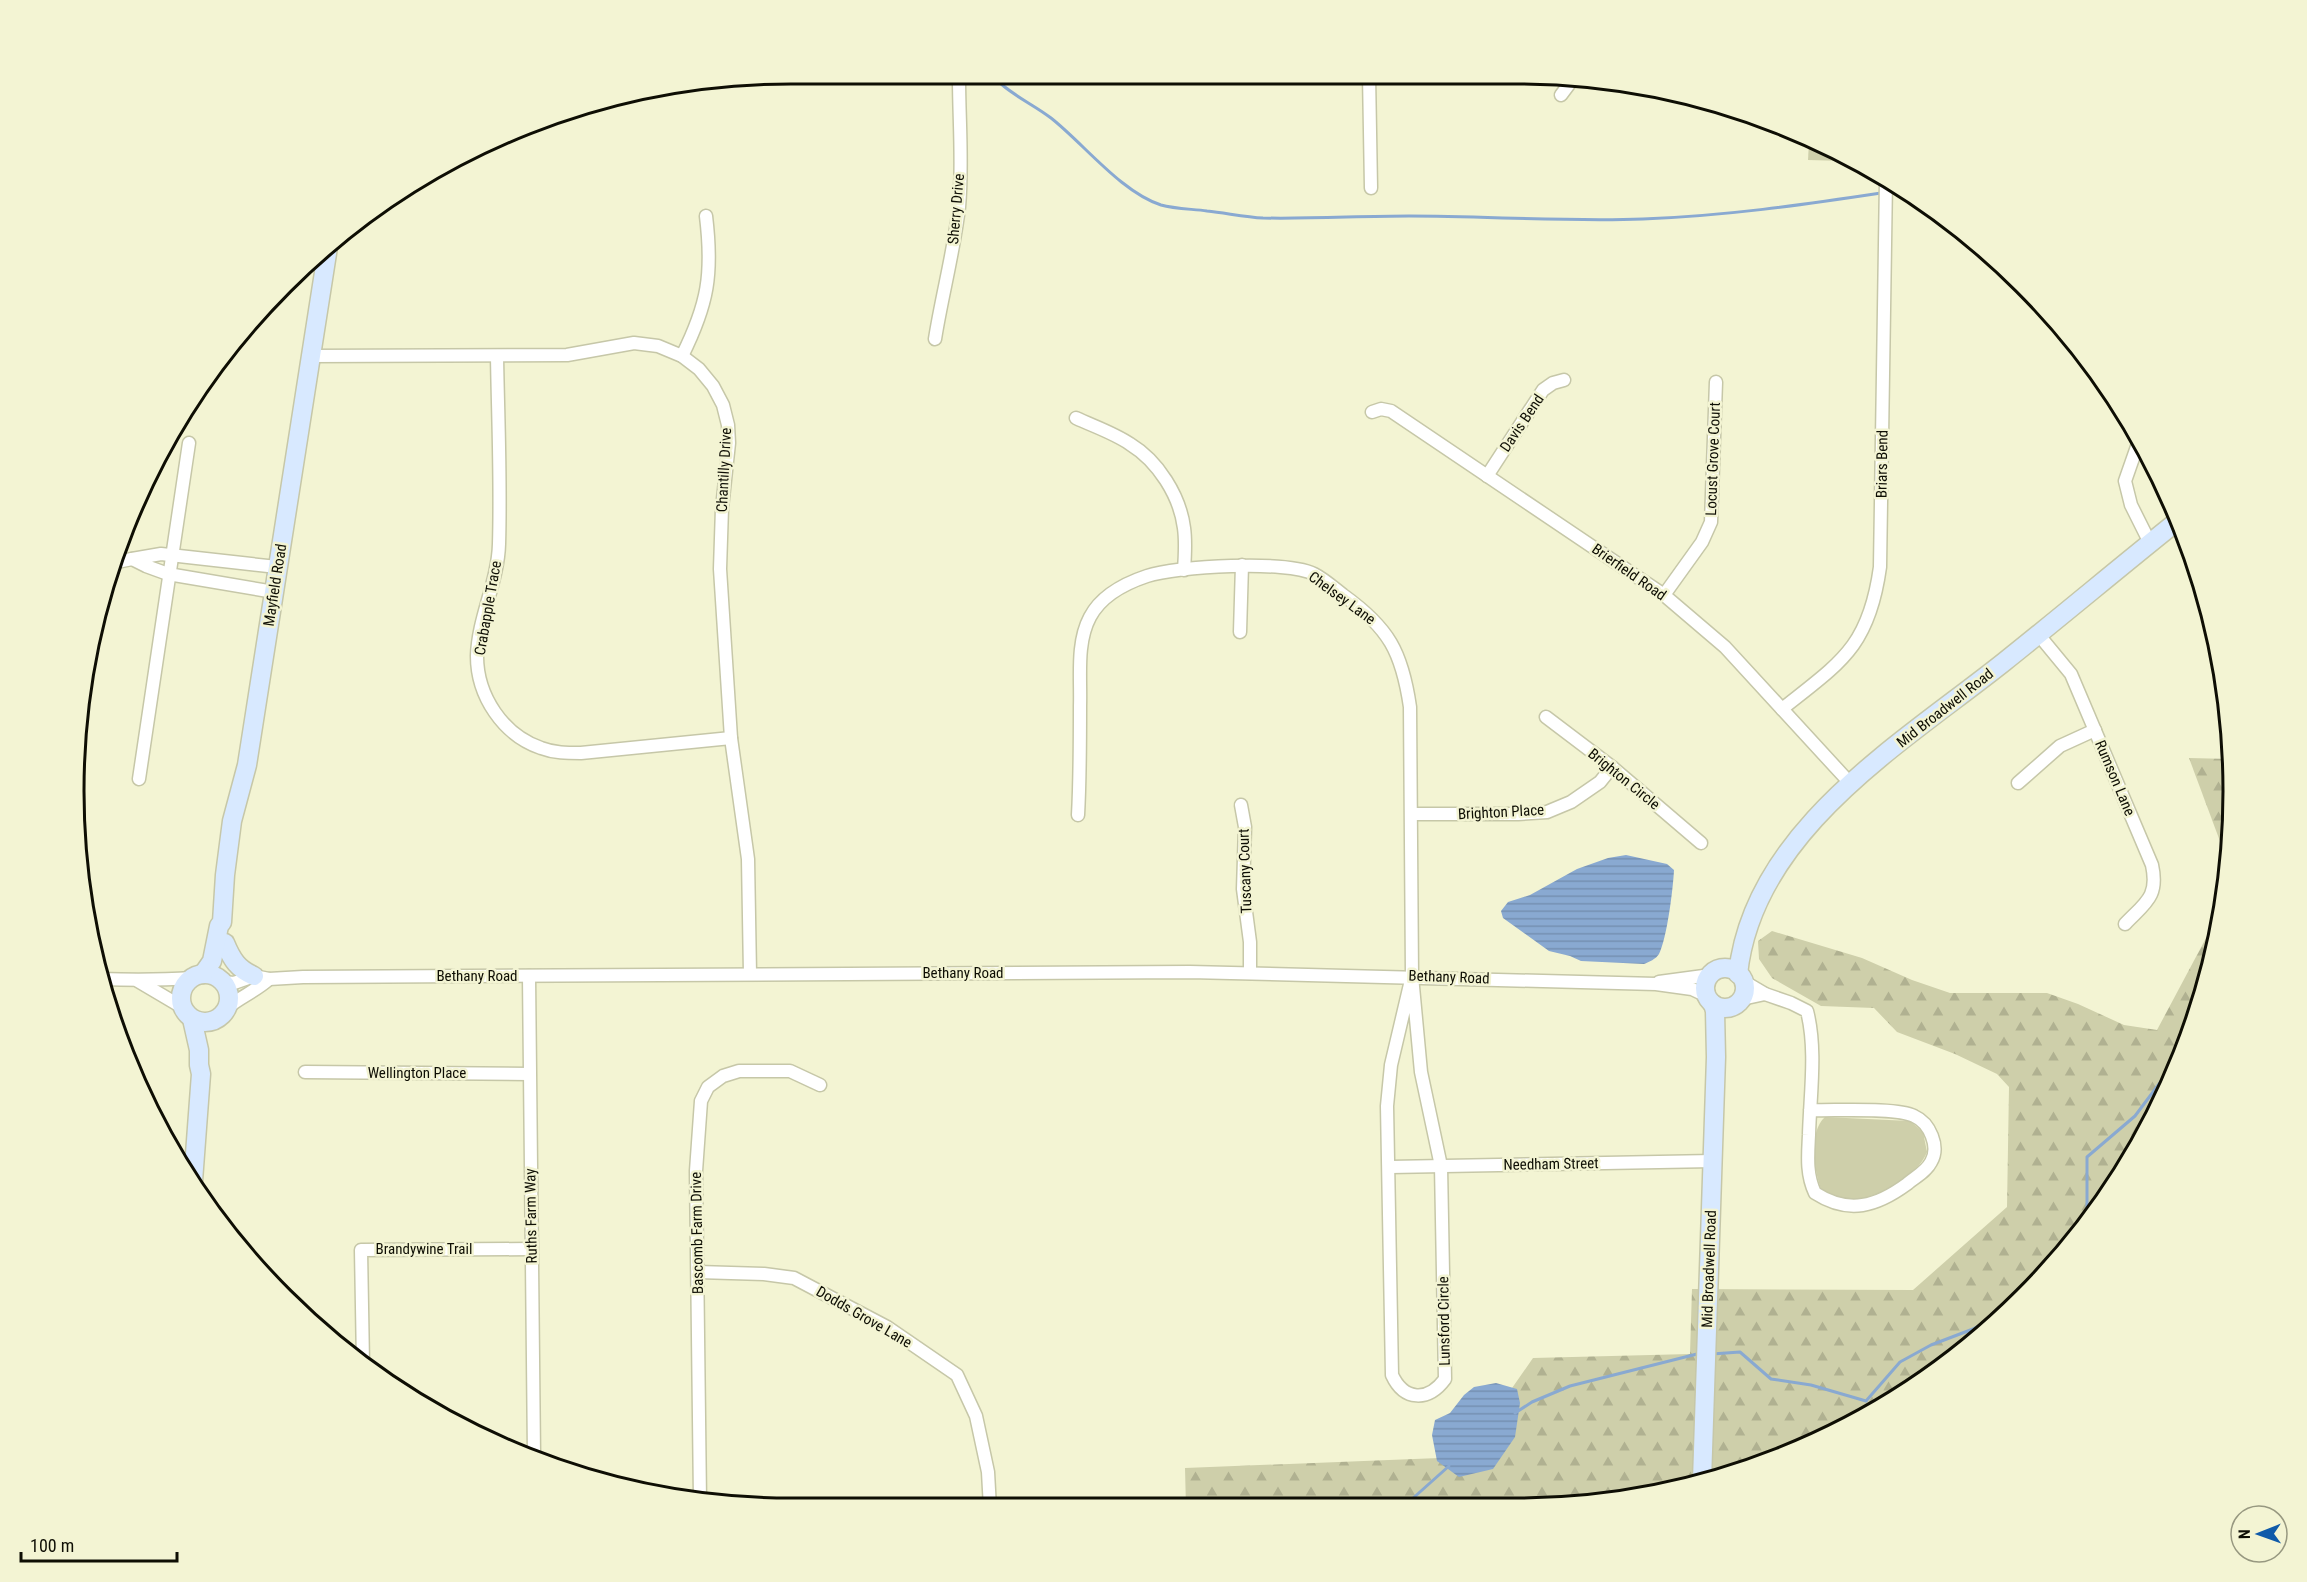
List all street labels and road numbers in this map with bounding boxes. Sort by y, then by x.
street label: Sherry Drive [944,173,968,245]
street label: Davis Bend [1496,391,1548,455]
street label: Locust Grove Court [1702,402,1724,516]
street label: Chantilly Drive [713,427,735,513]
street label: Briars Bend [1872,430,1892,498]
street label: Brierfield Road [1588,540,1670,604]
street label: Mayfield Road [260,542,290,628]
street label: Crabapple Trace [471,559,505,657]
street label: Chelsey Lane [1305,568,1379,628]
street label: Mid Broadwell Road [1893,665,1997,751]
street label: Rumson Lane [2091,738,2139,818]
street label: Brighton Circle [1584,745,1664,813]
street label: Brighton Place [1457,801,1545,823]
street label: Tuscany Court [1235,828,1255,914]
street label: Bethany Road [922,964,1004,982]
street label: Bethany Road [436,967,518,985]
street label: Bethany Road [1408,967,1490,987]
street label: Wellington Place [368,1064,466,1082]
street label: Needham Street [1503,1154,1599,1174]
street label: Ruths Farm Way [521,1168,541,1264]
street label: Bascomb Farm Drive [687,1172,707,1294]
street label: Mid Broadwell Road [1698,1210,1720,1328]
street label: Brandywine Trail [376,1240,472,1258]
street label: Lunsford Circle [1434,1276,1454,1366]
street label: Dodds Grove Lane [813,1282,915,1352]

